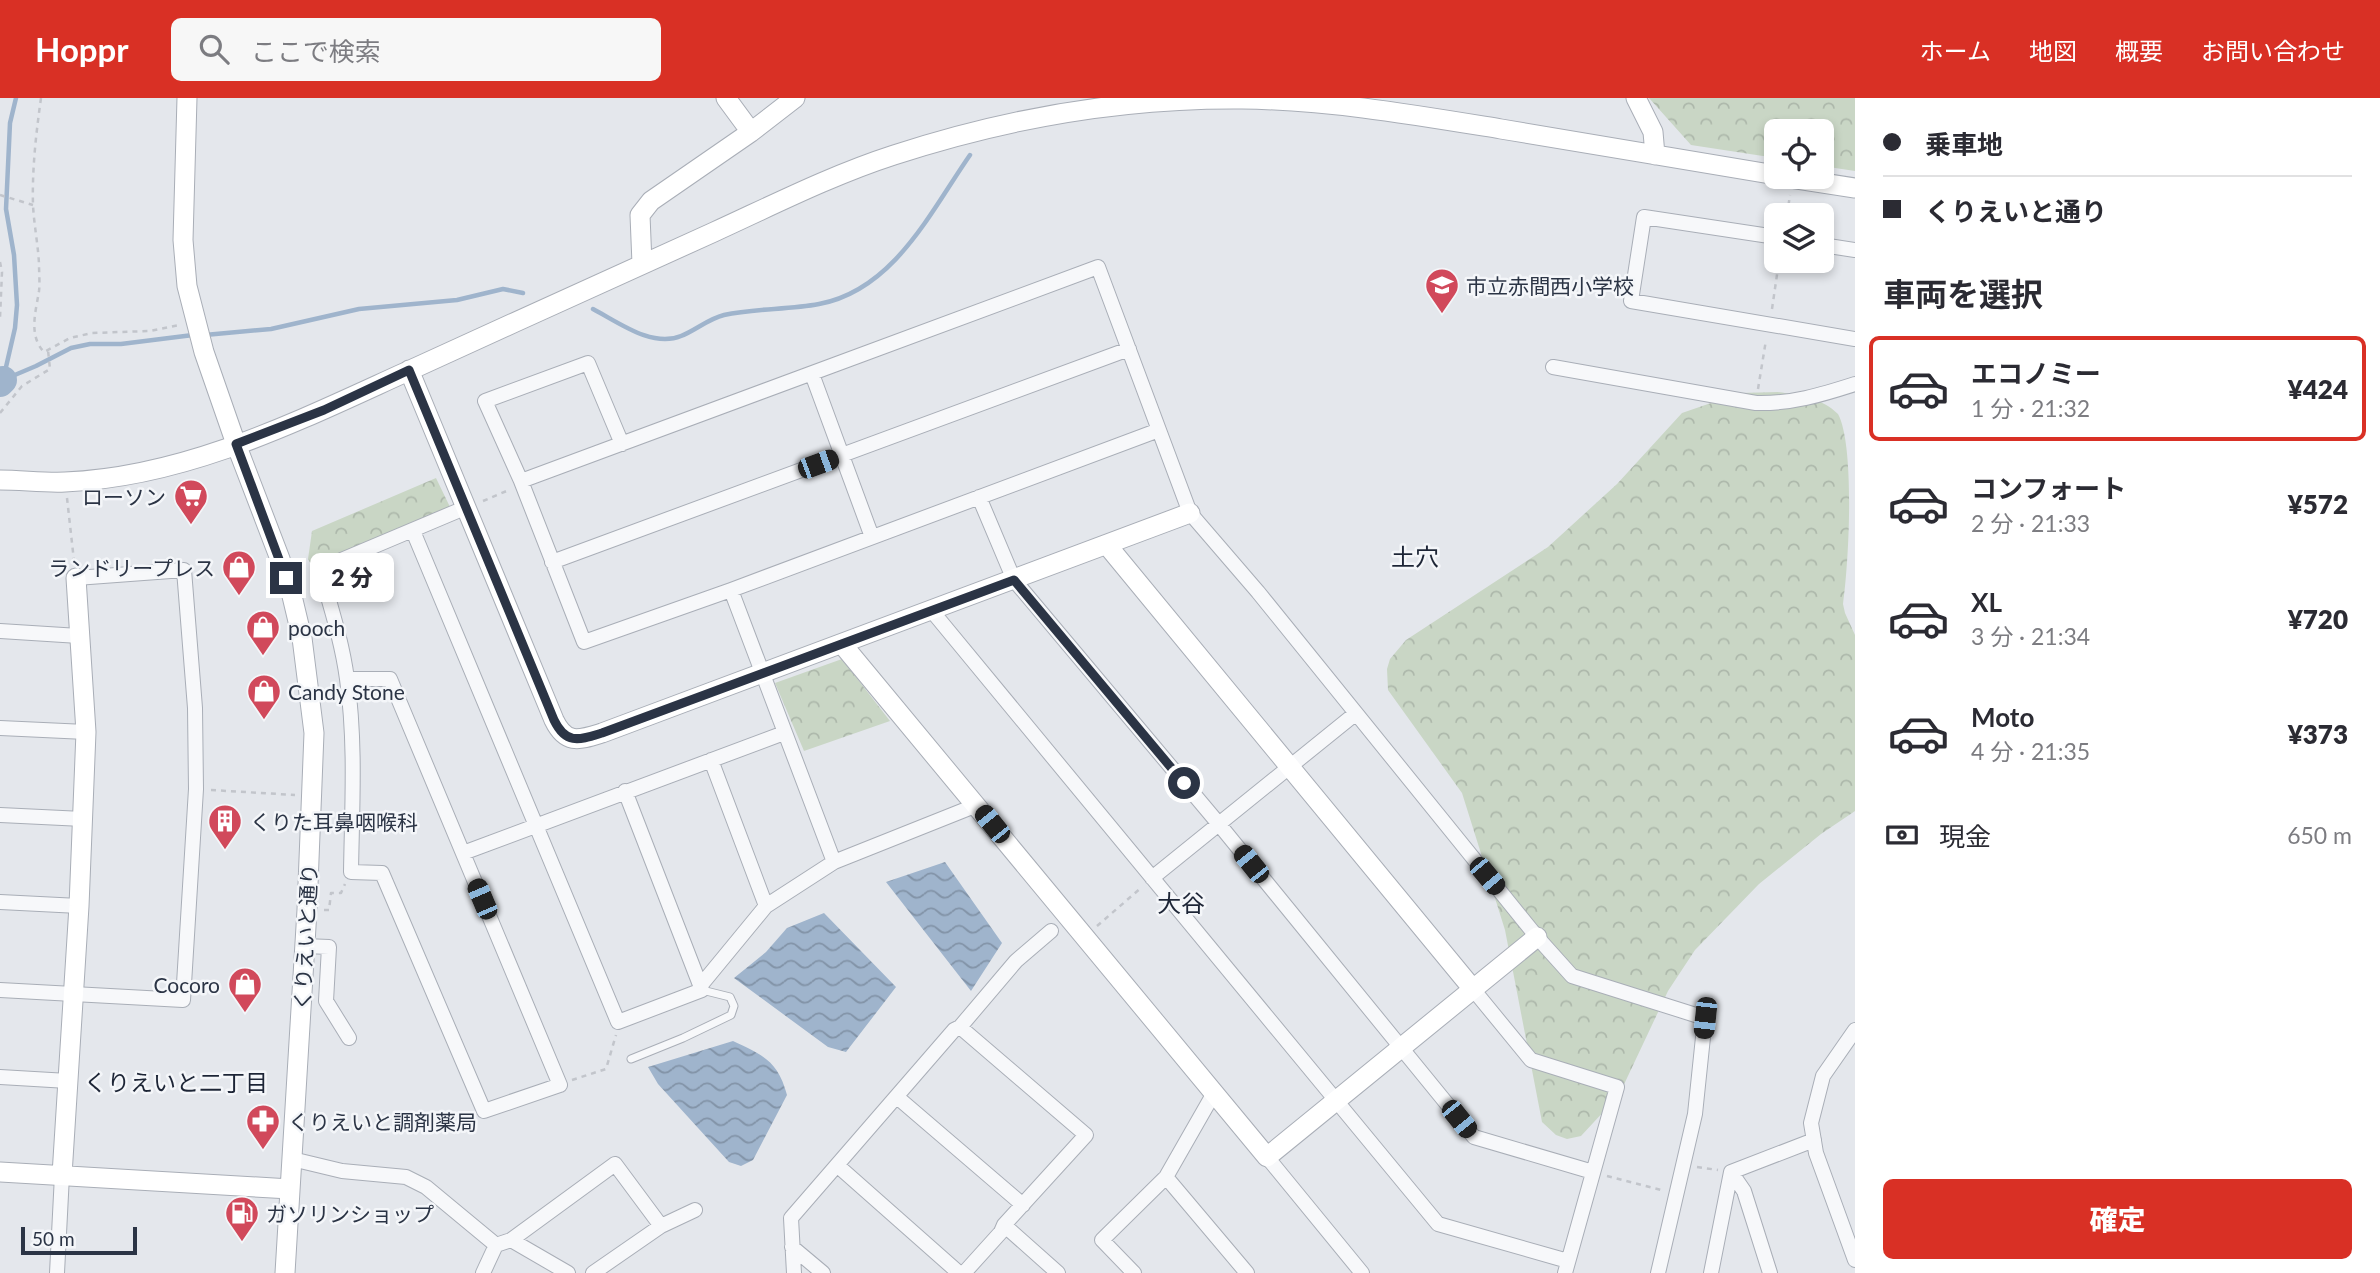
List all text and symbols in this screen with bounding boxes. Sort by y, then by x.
search box [171,18,661,81]
text: Hoppr [35,29,129,69]
icon: search [195,30,233,68]
text: ここで検索 [251,35,381,67]
text: ホーム [1920,36,1991,65]
text: 地図 [2029,36,2077,65]
text: 概要 [2115,36,2163,65]
text: お問い合わせ [2201,36,2345,65]
map controls [1764,119,1834,273]
button: locate [1764,119,1834,189]
text: 乗車地 [1925,128,2003,160]
text: くりえいと通り [1925,195,2107,227]
button: layers [1764,203,1834,273]
school or university icon: 市立赤間西小学校 [1423,266,1461,315]
place label: 市立赤間西小学校 [1466,273,1634,298]
text: 車両を選択 [1883,274,2043,313]
icon: car [1887,357,1950,420]
text: エコノミー [1971,357,2101,389]
text: ¥424 [2288,373,2348,405]
text: 1 分 · 21:32 [1971,394,2090,422]
car [795,447,842,481]
icon: car [1887,472,1950,535]
text: コンフォート [1971,472,2126,504]
supermarket icon: ローソン [172,477,210,526]
place label: ローソン [82,484,166,509]
text: ¥572 [2288,488,2348,520]
text: 2 分 · 21:33 [1971,509,2090,537]
district label: 土穴 [1391,542,1439,571]
shop icon: ランドリープレス [220,548,258,597]
callout: 2 分 [310,554,394,602]
place label: ランドリープレス [48,555,215,580]
route end [270,562,302,594]
text: 2 分 [331,563,373,591]
text: XL [1971,586,2002,618]
icon: car [1887,587,1950,650]
text: ¥720 [2288,603,2348,635]
shop icon: pooch [244,608,282,657]
place label: pooch [288,615,345,640]
text: 3 分 · 21:34 [1971,622,2090,650]
shop icon: Candy Stone [245,672,283,721]
place label: Candy Stone [288,679,405,704]
text: Moto [1971,701,2034,733]
icon: car [1887,702,1950,765]
text: ¥373 [2288,718,2348,750]
text: 4 分 · 21:35 [1971,737,2090,765]
route start [1168,767,1200,799]
car [971,801,1014,847]
building icon: くりた耳鼻咽喉科 [206,802,244,851]
place label: くりた耳鼻咽喉科 [250,809,418,834]
icon: cash [1883,816,1921,854]
text: 現金 [1939,820,1991,852]
text: 650 m [2287,821,2352,849]
car [1230,841,1273,887]
car [1466,853,1509,899]
street label: くりえいと通り [289,863,321,1011]
car [465,876,500,922]
district label: 大谷 [1157,888,1205,917]
shop icon: Cocoro [226,965,264,1014]
place label: Cocoro [153,972,220,997]
car [1693,996,1718,1040]
district label: くりえいと二丁目 [84,1068,268,1096]
car [1438,1096,1481,1142]
pharmacy icon: くりえいと調剤薬局 [244,1102,282,1151]
place label: くりえいと調剤薬局 [288,1109,477,1134]
button: 確定 [1883,1179,2352,1259]
fuel station icon: ガソリンショップ [223,1194,261,1243]
place label: ガソリンショップ [266,1201,434,1226]
scale bar [21,1224,136,1256]
text: 50 m [32,1227,75,1250]

